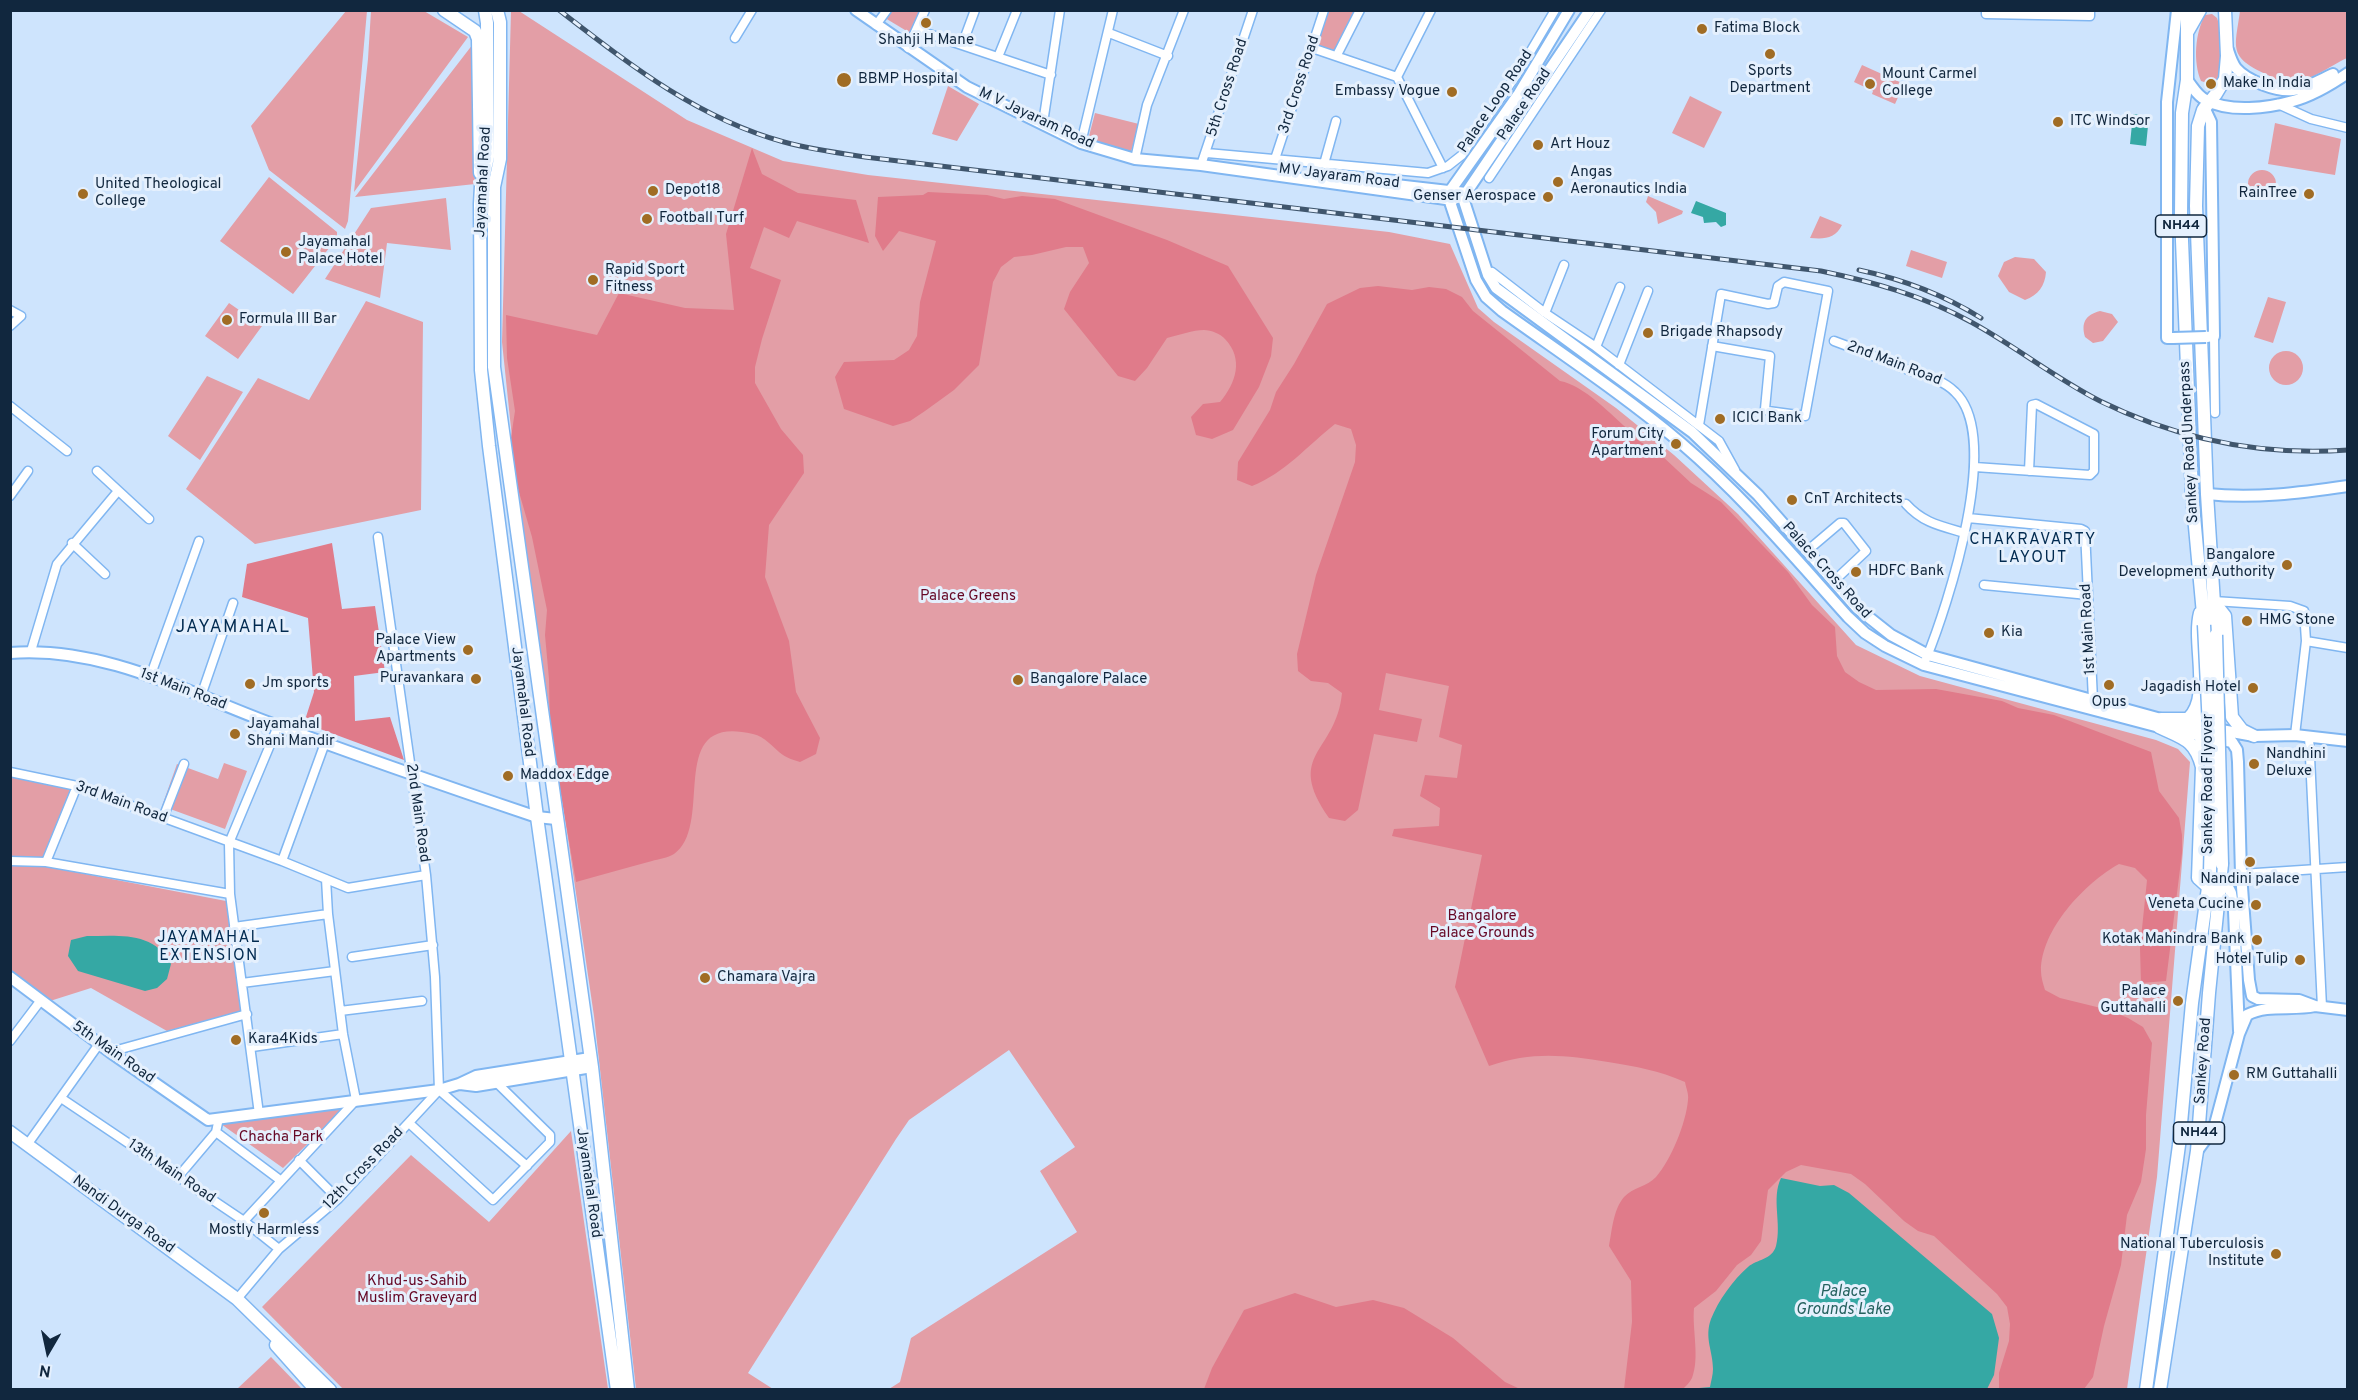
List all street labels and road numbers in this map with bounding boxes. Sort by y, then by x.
street label: 3rd Cross Road [1276,34,1324,136]
street label: 5th Cross Road [1204,37,1252,139]
street label: Palace Loop Road [1455,47,1537,157]
street label: Palace Road [1494,66,1556,144]
street label: M V Jayaram Road [975,84,1097,154]
street label: Jayamahal Road [472,126,496,238]
street label: MV Jayaram Road [1278,161,1400,193]
road number: NH44 [2156,215,2206,237]
street label: 2nd Main Road [1844,338,1944,390]
street label: Sankey Road Underpass [2177,360,2203,524]
street label: Palace Cross Road [1778,519,1874,623]
street label: 1st Main Road [2078,583,2100,675]
street label: Jayamahal Road [506,646,538,758]
street label: 1st Main Road [137,665,229,715]
street label: Sankey Road Flyover [2200,714,2218,854]
street label: 2nd Main Road [401,762,433,864]
street label: 3rd Main Road [73,778,169,828]
street label: Sankey Road [2192,1017,2216,1105]
street label: 5th Main Road [68,1018,158,1088]
road number: NH44 [2174,1122,2224,1144]
street label: 12th Cross Road [320,1124,408,1214]
street label: Jayamahal Road [571,1127,605,1239]
street label: 13th Main Road [124,1136,218,1208]
street label: Nandi Durga Road [69,1172,177,1258]

